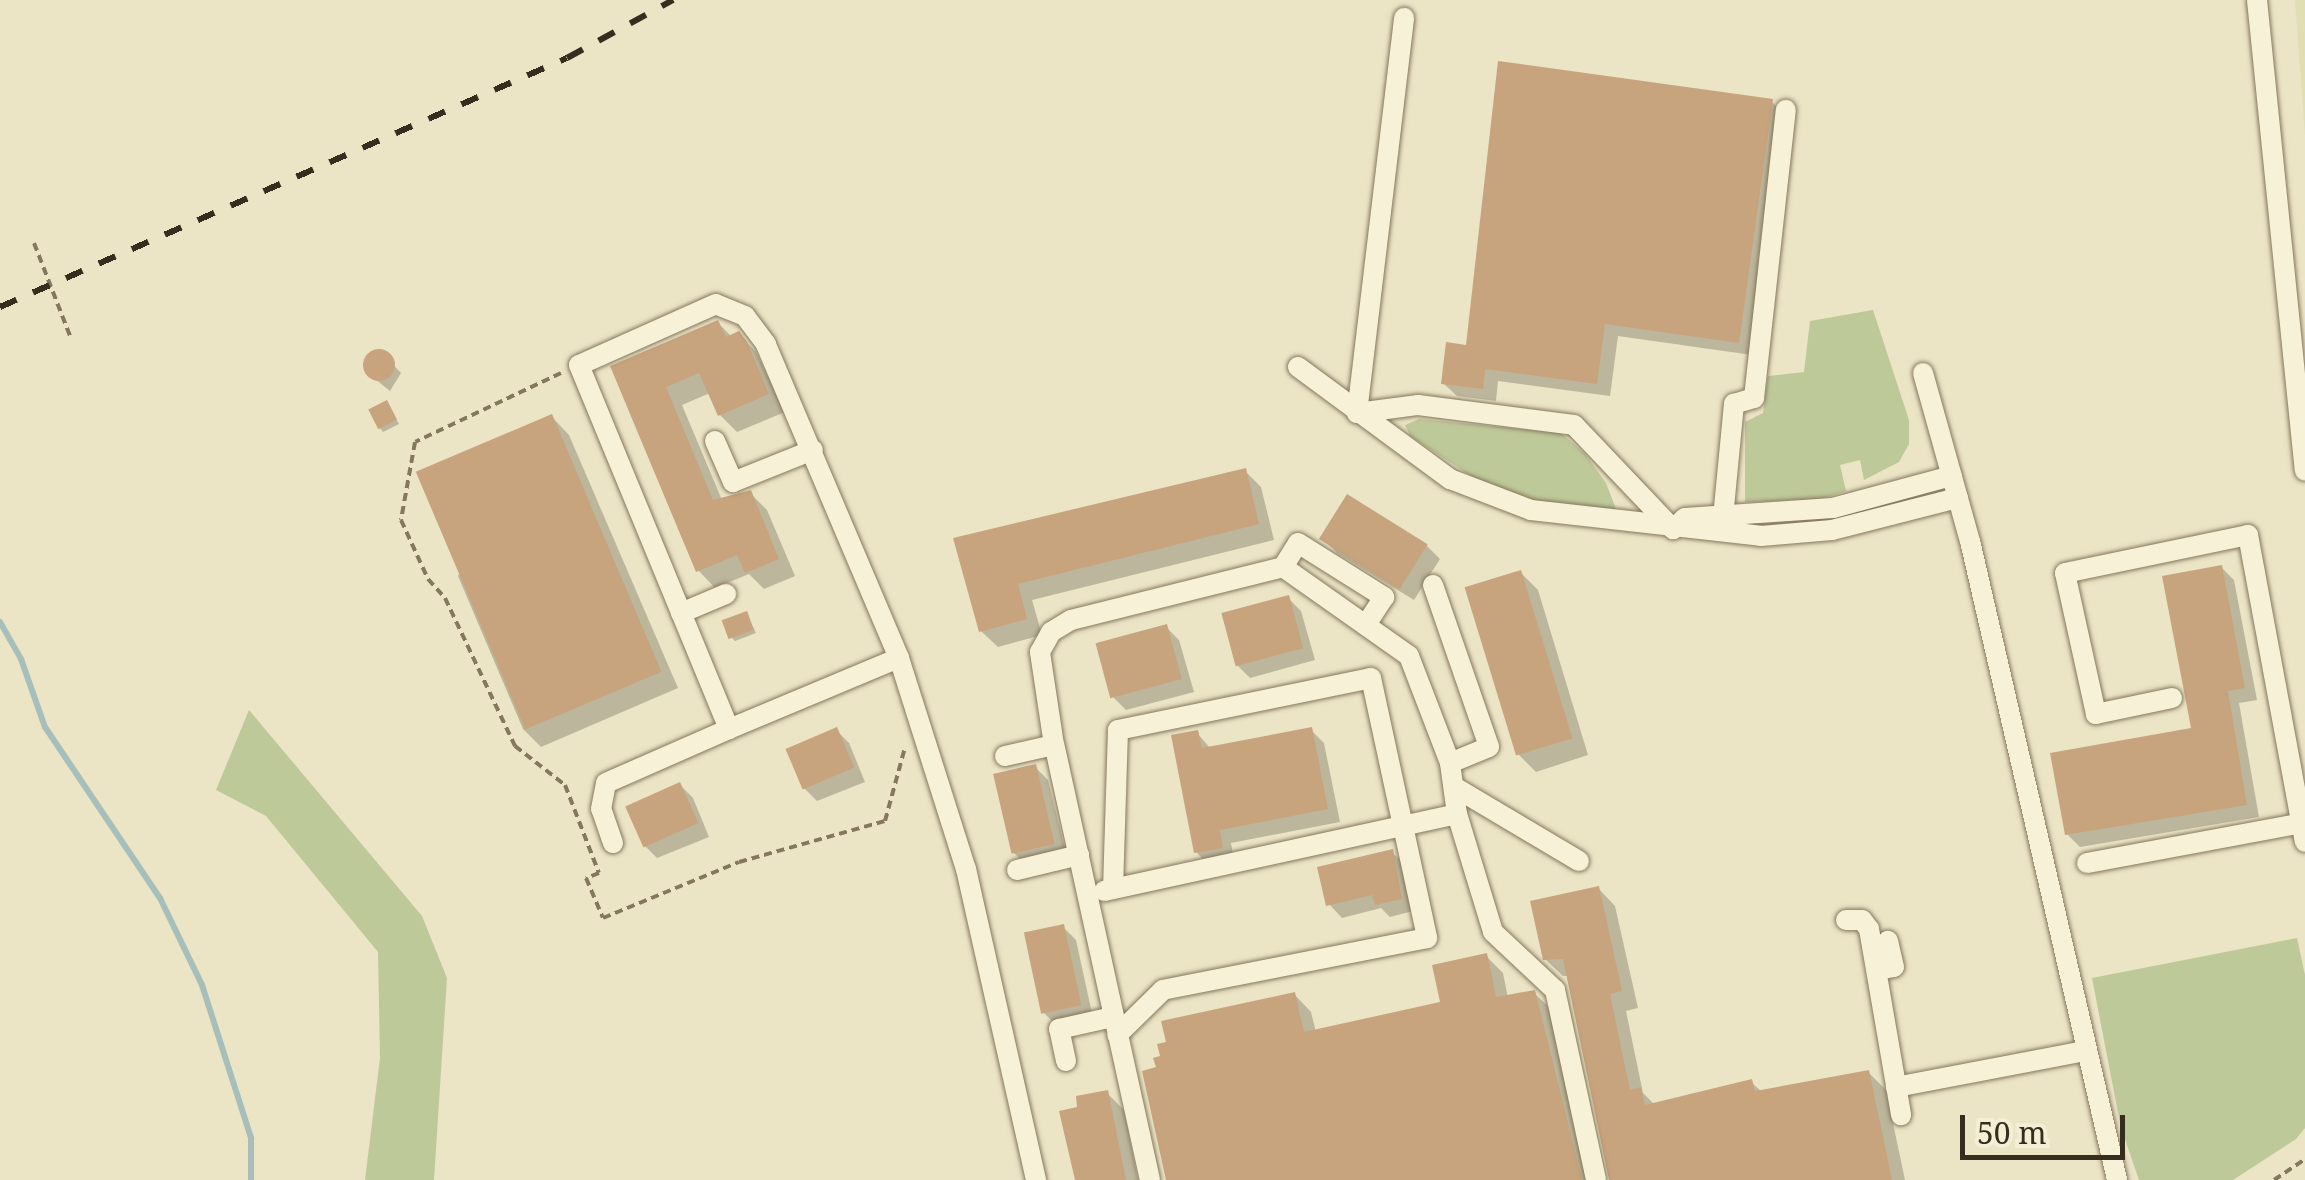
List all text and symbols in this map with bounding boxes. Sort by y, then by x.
scale bar [1965,1095,2130,1157]
text: 50 m [1977,1112,2047,1153]

